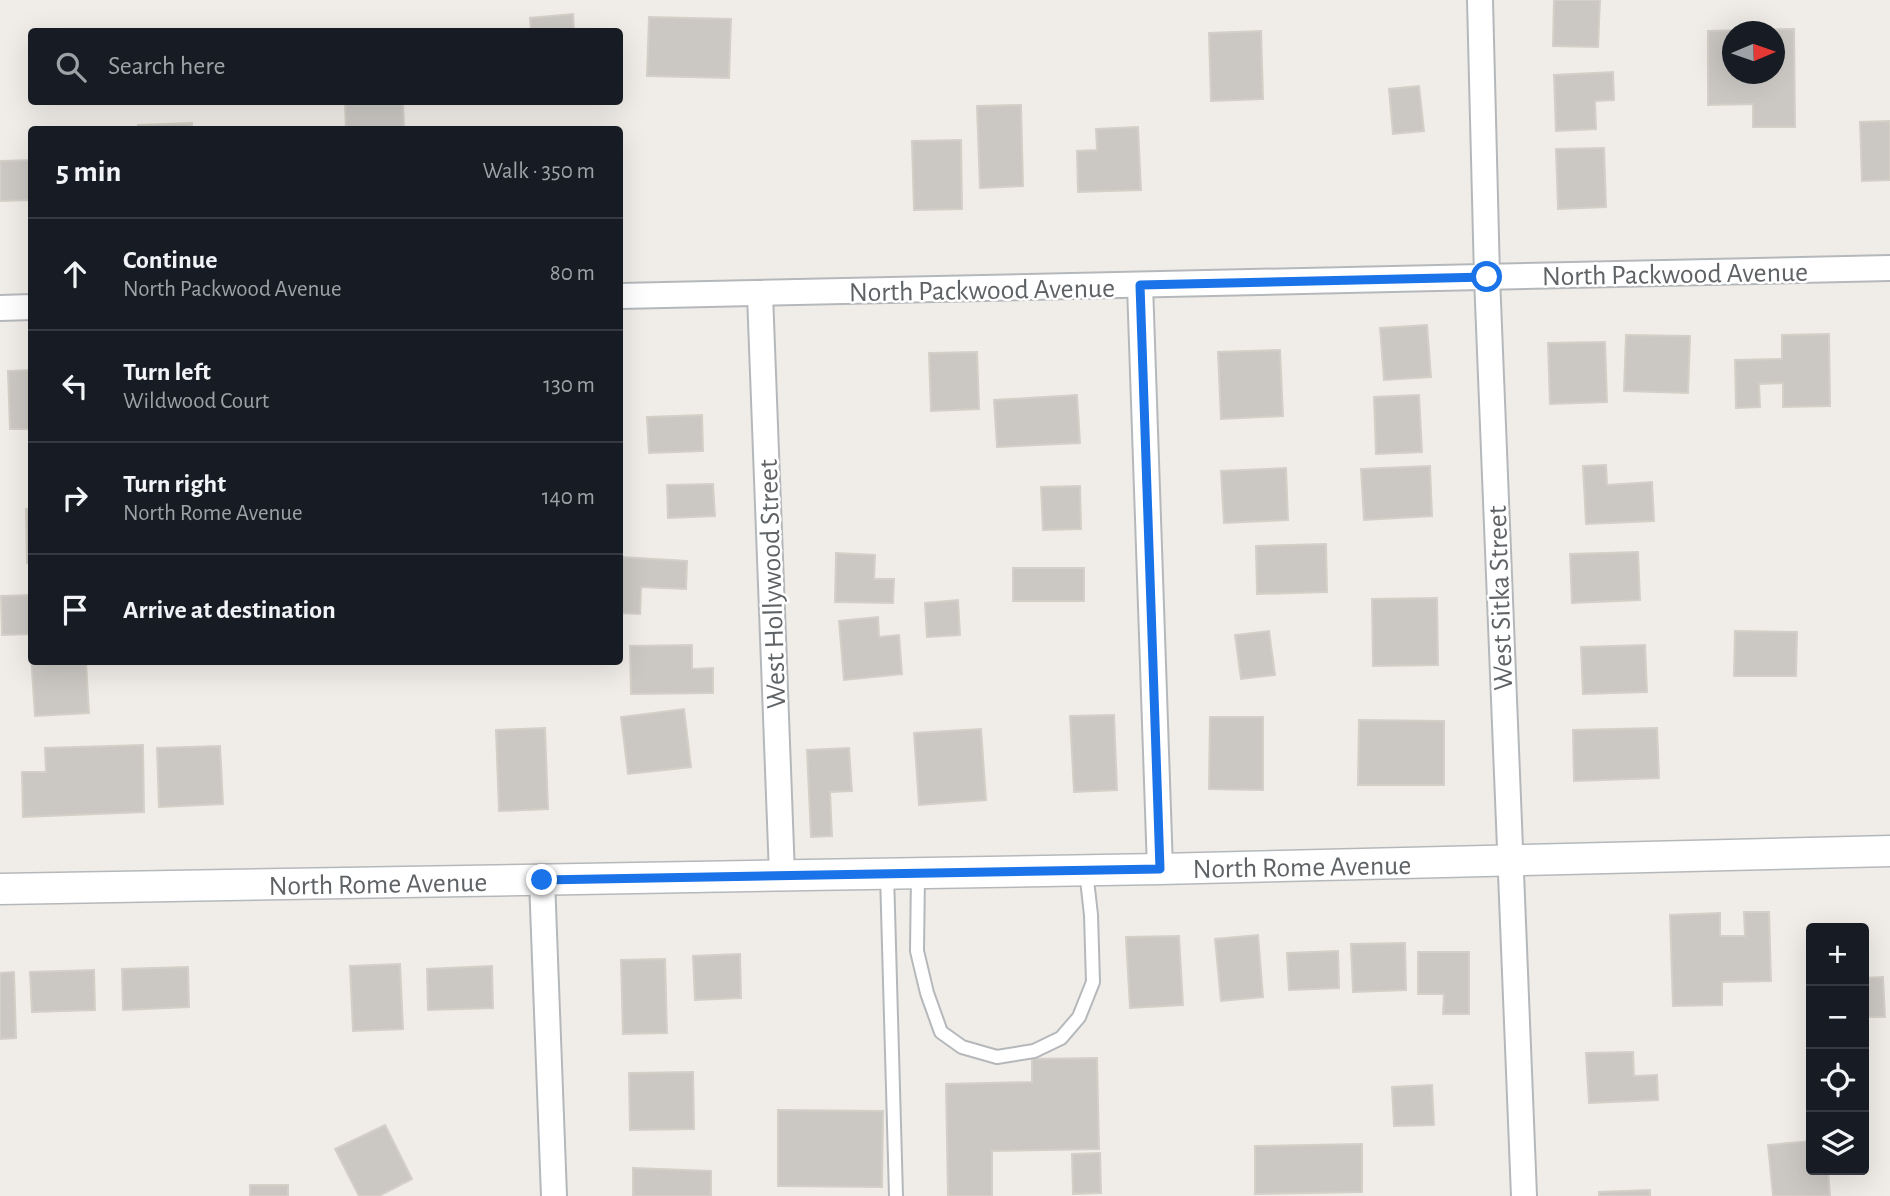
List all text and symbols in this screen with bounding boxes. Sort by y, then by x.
north arrow [1722,21,1785,84]
search box [28,28,623,105]
icon: search [52,48,90,86]
text: Search here [108,53,226,79]
text: 5 min [56,157,121,187]
text: Walk · 350 m [483,160,595,183]
text: Continue [123,247,218,273]
icon: ahead [56,255,94,293]
street label: North Packwood Avenue [1542,259,1808,291]
route start [1471,261,1502,292]
text: 80 m [550,262,595,285]
street label: North Packwood Avenue [849,275,1115,307]
text: North Packwood Avenue [123,278,342,301]
text: Turn left [123,359,211,385]
icon: left [56,367,94,405]
text: 130 m [543,374,595,397]
text: Wildwood Court [123,390,269,413]
street label: West Hollywood Street [755,459,791,709]
text: Turn right [123,471,226,497]
icon: right [56,479,94,517]
text: 140 m [542,486,595,509]
text: North Rome Avenue [123,502,303,525]
street label: West Sitka Street [1484,505,1518,691]
icon: arrive [56,591,94,629]
text: Arrive at destination [123,597,336,623]
street label: North Rome Avenue [1192,852,1412,884]
route end [526,864,557,895]
street label: North Rome Avenue [268,869,488,901]
map controls [1806,923,1869,1175]
button: + [1806,923,1869,986]
button: − [1806,986,1869,1049]
button: locate [1806,1049,1869,1112]
button: layers [1806,1112,1869,1175]

